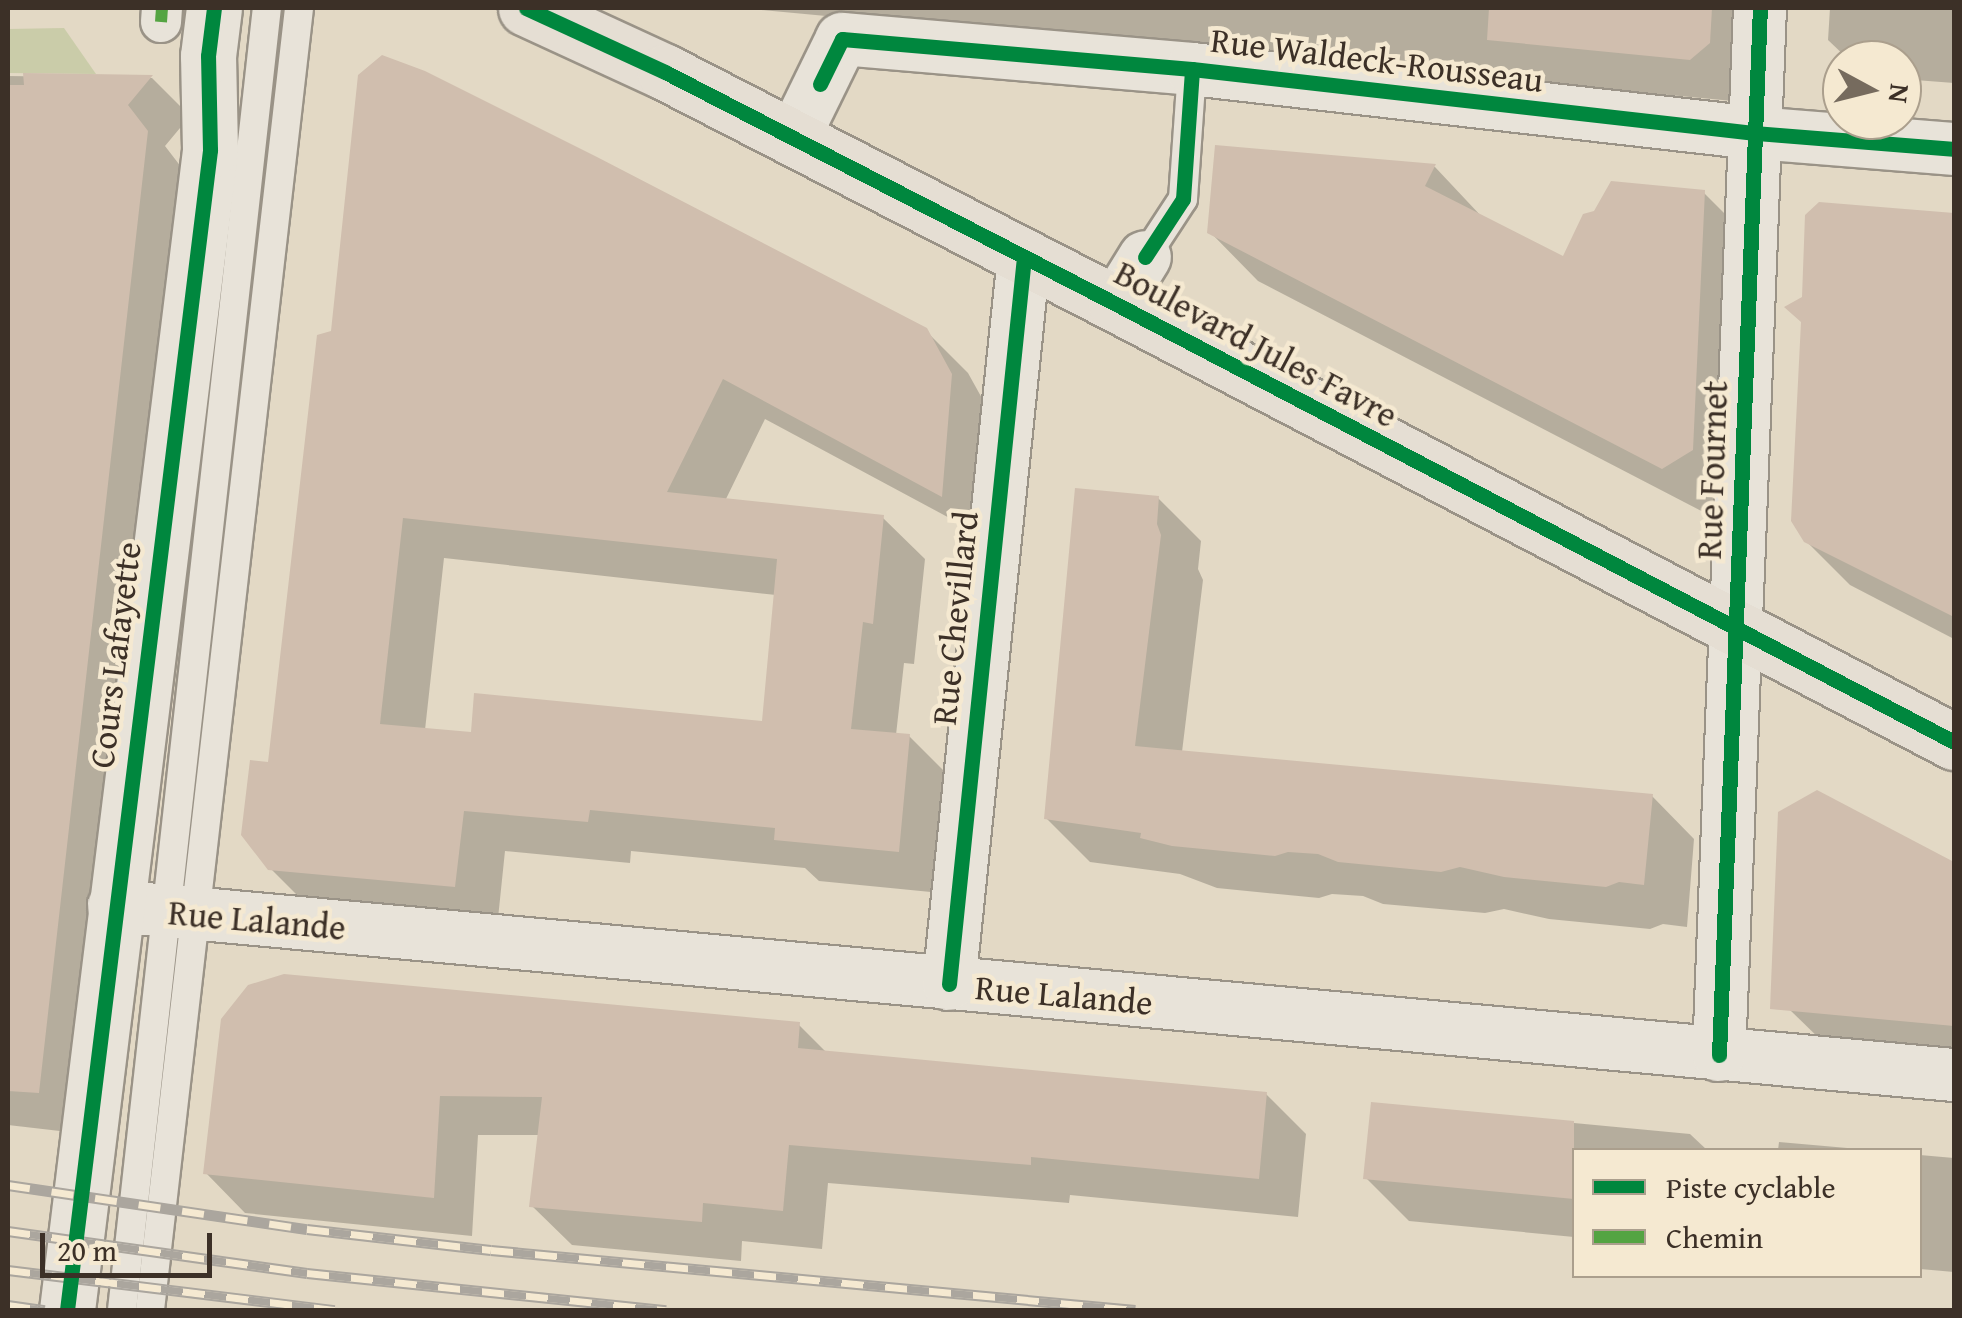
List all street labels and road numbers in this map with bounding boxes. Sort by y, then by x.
street label: Rue Waldeck-Rousseau [1208,19,1546,101]
street label: Boulevard Jules Favre [1108,252,1404,436]
street label: Rue Fournet [1688,380,1736,560]
street label: Rue Chevillard [923,509,987,727]
street label: Cours Lafayette [80,540,150,770]
street label: Rue Lalande [167,891,347,949]
street label: Rue Lalande [974,966,1154,1024]

